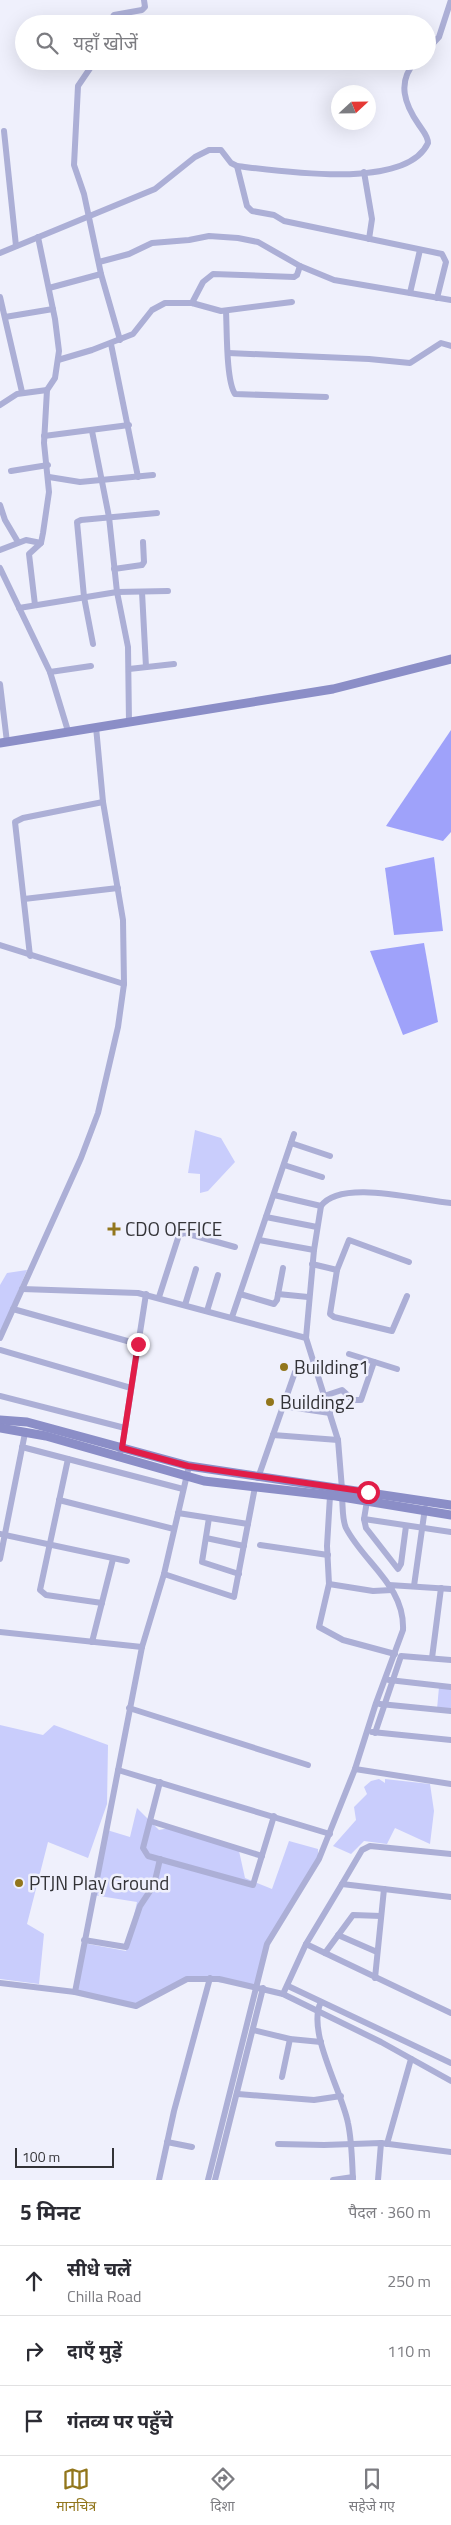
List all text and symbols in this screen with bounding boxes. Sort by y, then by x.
search box [15,15,436,70]
text: यहाँ खोजें [73,28,138,57]
icon: search [33,29,61,57]
north arrow [331,85,376,130]
place label: CDO OFFICE [125,1214,222,1243]
marker: CDO OFFICE [107,1222,121,1236]
route end [127,1333,150,1356]
place label: Building1 [294,1352,369,1381]
marker: Building1 [278,1361,290,1373]
place label: Building2 [280,1387,355,1416]
marker: Building2 [264,1396,276,1408]
route start [357,1481,380,1504]
place label: PTJN Play Ground [29,1868,169,1897]
marker: PTJN Play Ground [13,1877,25,1889]
scale bar [15,2145,114,2168]
text: 100 m [22,2146,60,2167]
text: 5 मिनट [20,2196,80,2228]
text: पैदल · 360 m [348,2200,431,2224]
text: सीधे चलें [67,2254,131,2283]
icon: ahead [20,2267,48,2295]
text: 250 m [387,2269,431,2293]
text: Chilla Road [67,2284,141,2308]
text: दाएँ मुड़ें [67,2336,122,2365]
icon: right [20,2337,48,2365]
text: 110 m [387,2339,431,2363]
text: गंतव्य पर पहुँचे [67,2406,173,2435]
icon: arrive [20,2407,48,2435]
tab: मानचित्र [56,2465,96,2517]
tab: दिशा [209,2465,237,2517]
tab: सहेजे गए [349,2465,395,2517]

